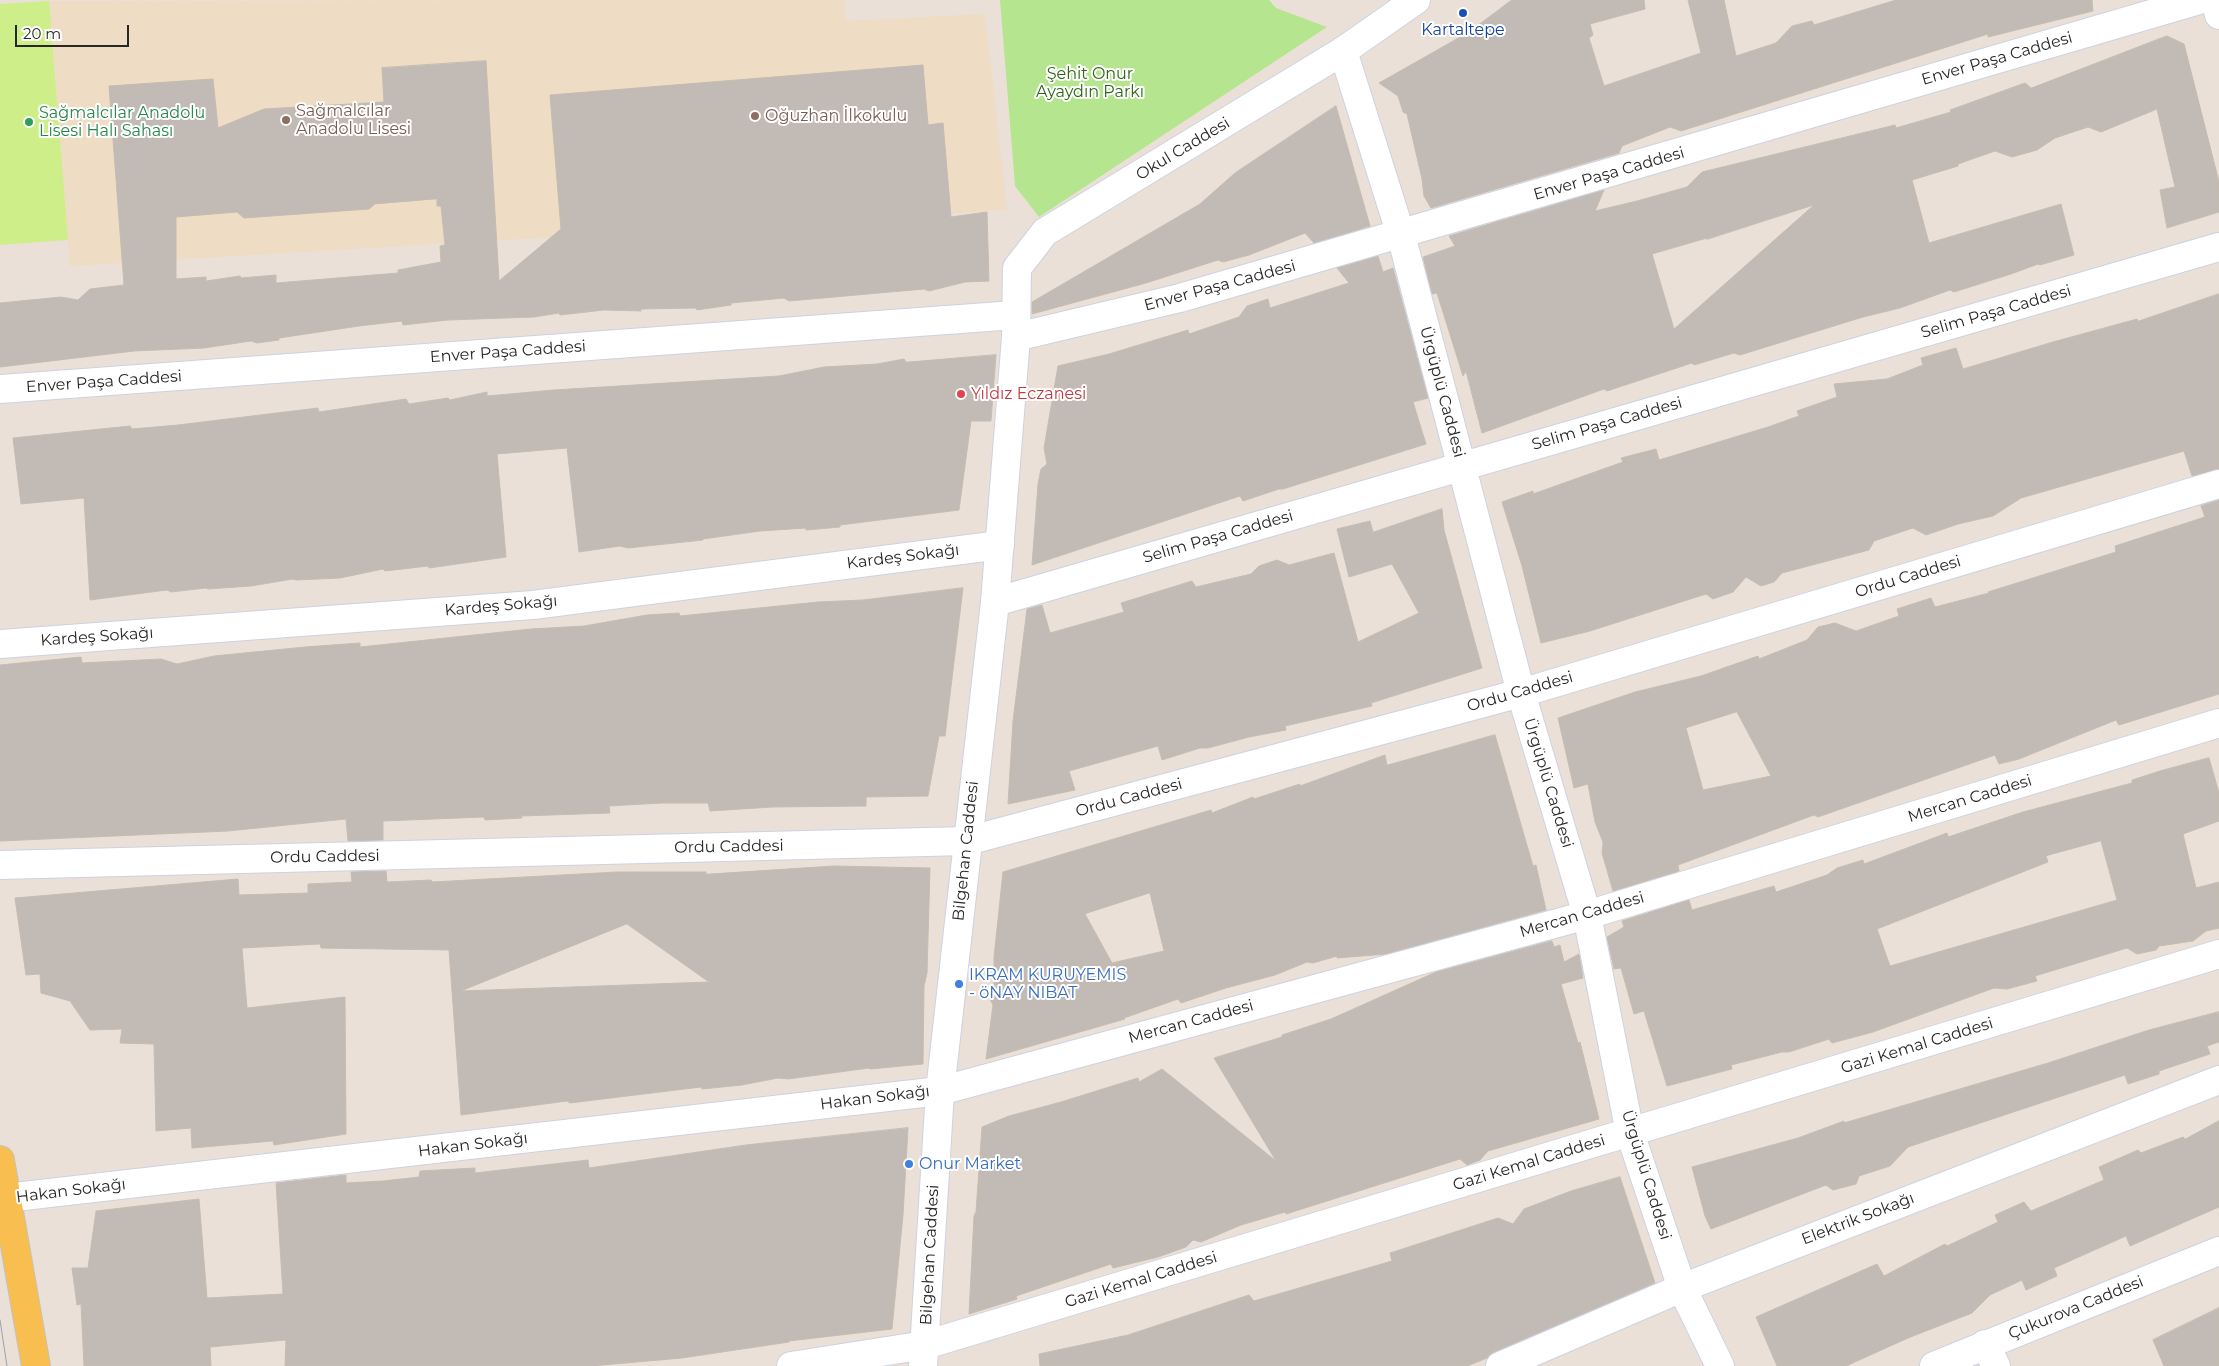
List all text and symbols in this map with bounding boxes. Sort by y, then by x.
marker: Kartaltepe [1457,7,1469,19]
scale bar [18,15,131,47]
place label: Kartaltepe [1421,20,1505,40]
text: 20 m [23,24,61,43]
street label: Enver Paşa Caddesi [1919,28,2075,90]
park label: Şehit Onur Ayaydın Parkı [1036,64,1144,102]
place label: Sağmalcılar Anadolu Lisesi [296,101,411,139]
place label: Sağmalcılar Anadolu Lisesi Halı Sahası [39,103,205,141]
place label: Oğuzhan İlkokulu [765,106,907,126]
marker: Oğuzhan İlkokulu [749,110,761,122]
street label: Okul Caddesi [1133,113,1233,185]
marker: Sağmalcılar Anadolu Lisesi [280,114,292,126]
marker: Sağmalcılar Anadolu Lisesi Halı Sahası [23,116,35,128]
street label: Enver Paşa Caddesi [1531,143,1687,205]
street label: Enver Paşa Caddesi [1142,256,1298,316]
street label: Selim Paşa Caddesi [1919,281,2073,343]
street label: Ürgüplü Caddesi [1415,324,1469,460]
street label: Enver Paşa Caddesi [429,337,587,367]
street label: Enver Paşa Caddesi [25,367,183,397]
place label: Yıldız Eczanesi [971,384,1086,404]
marker: Yıldız Eczanesi [955,388,967,400]
street label: Selim Paşa Caddesi [1530,393,1684,455]
street label: Selim Paşa Caddesi [1141,506,1295,568]
street label: Kardeş Sokağı [846,541,960,573]
street label: Ordu Caddesi [1853,552,1963,602]
street label: Kardeş Sokağı [444,591,558,621]
street label: Kardeş Sokağı [40,623,154,651]
street label: Ordu Caddesi [1465,668,1575,716]
street label: Ürgüplü Caddesi [1519,716,1577,850]
street label: Mercan Caddesi [1906,771,2034,827]
street label: Ordu Caddesi [1074,775,1184,821]
street label: Bilgehan Caddesi [949,780,983,922]
street label: Ordu Caddesi [674,836,784,858]
street label: Ordu Caddesi [270,846,380,868]
street label: Mercan Caddesi [1517,888,1647,942]
place label: IKRAM KURUYEMIS - öNAY NIBAT [969,965,1126,1003]
marker: IKRAM KURUYEMIS - öNAY NIBAT [953,978,965,990]
street label: Mercan Caddesi [1126,996,1256,1048]
street label: Gazi Kemal Caddesi [1839,1014,1995,1078]
street label: Hakan Sokağı [819,1082,931,1114]
street label: Ürgüplü Caddesi [1617,1108,1675,1242]
street label: Hakan Sokağı [417,1129,529,1161]
street label: Gazi Kemal Caddesi [1451,1131,1607,1195]
place label: Onur Market [919,1154,1021,1174]
marker: Onur Market [903,1158,915,1170]
street label: Hakan Sokağı [15,1175,127,1207]
street label: Bilgehan Caddesi [917,1184,943,1326]
street label: Elektrik Sokağı [1799,1189,1917,1249]
street label: Gazi Kemal Caddesi [1063,1248,1219,1312]
street label: Çukurova Caddesi [2006,1272,2146,1344]

